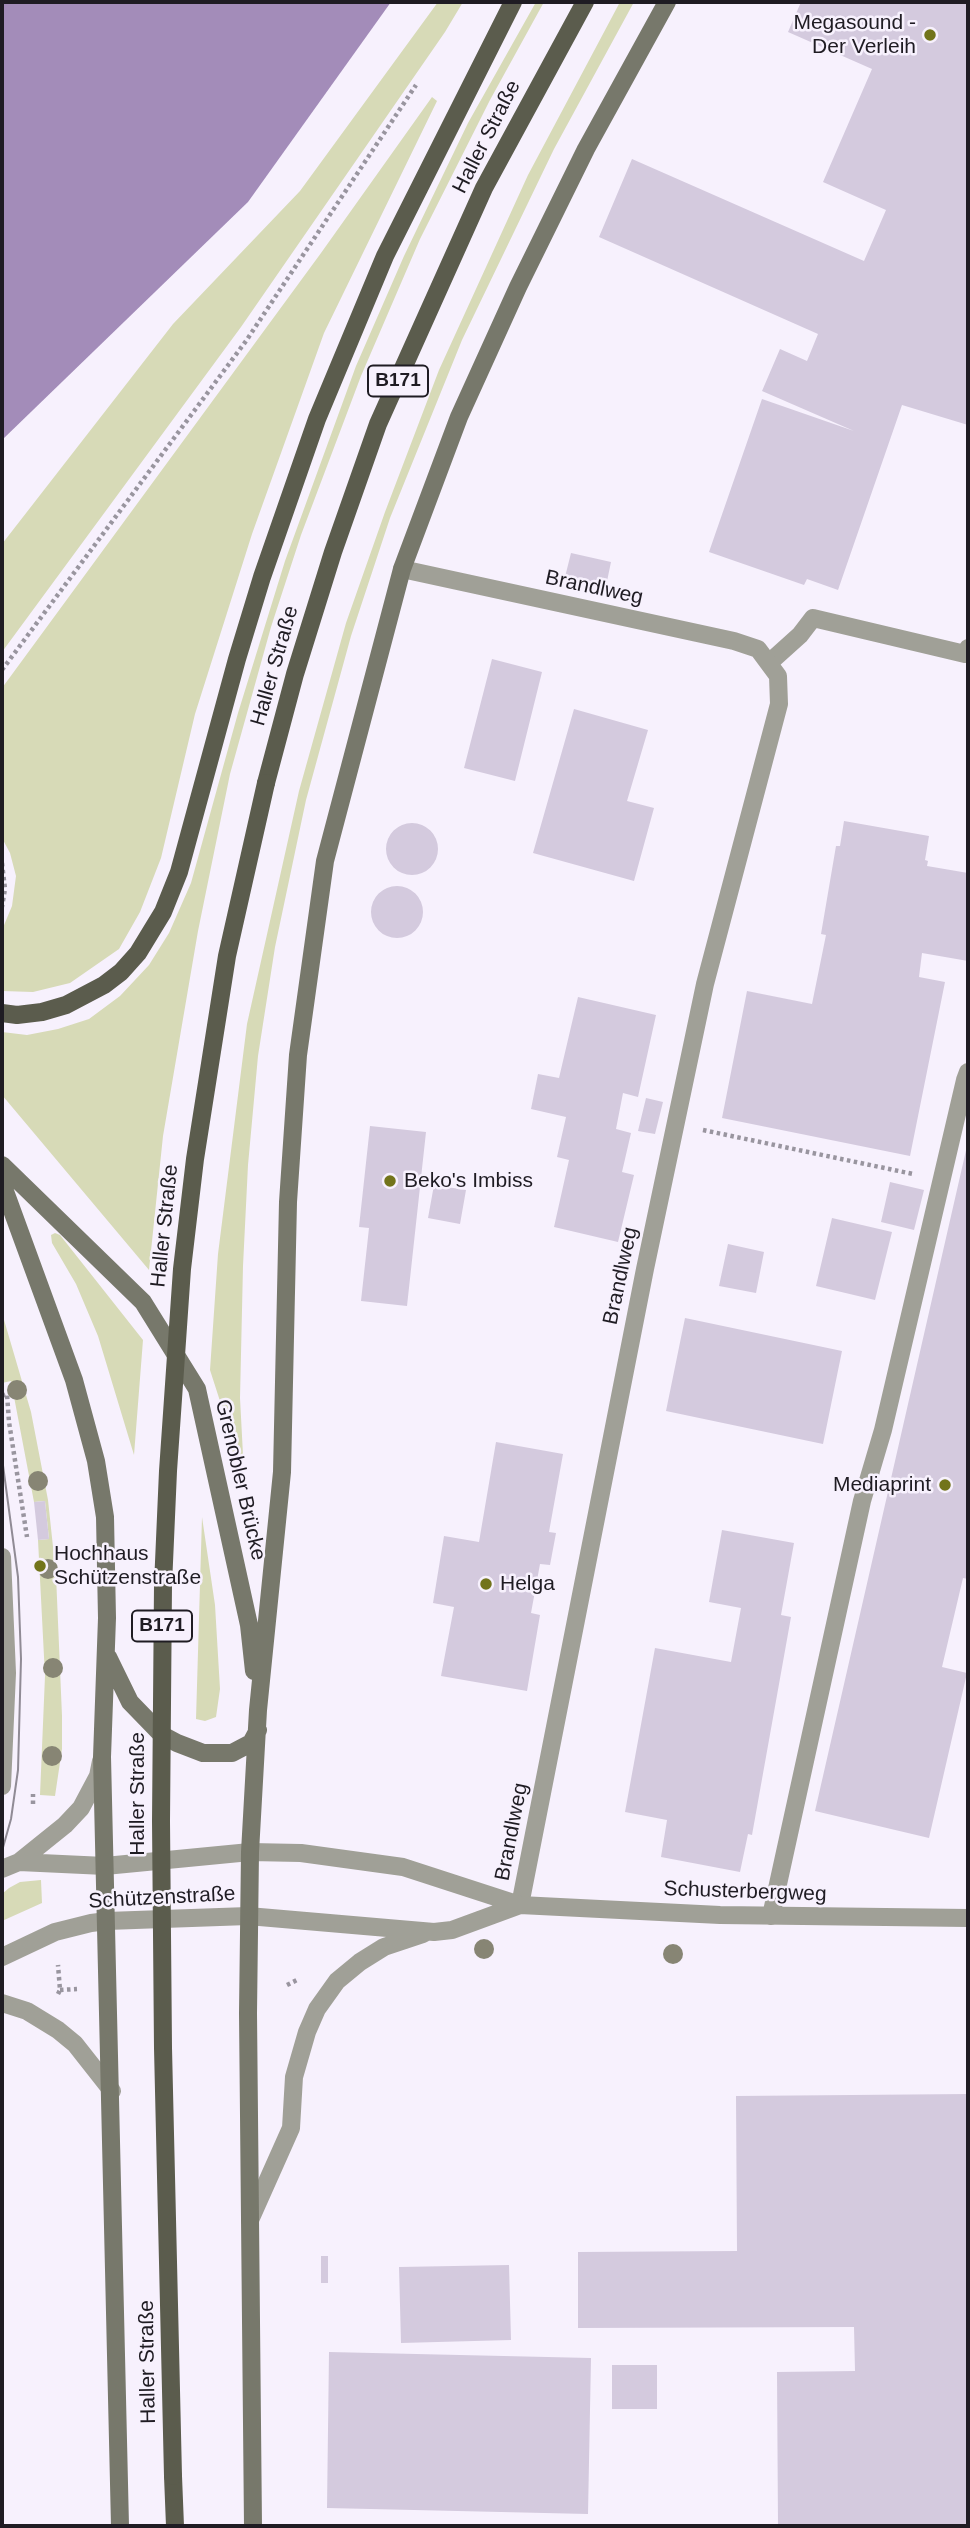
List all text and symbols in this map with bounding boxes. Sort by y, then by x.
place label: Megasound - Der Verleih [793,10,916,60]
marker: Megasound - Der Verleih [922,27,938,43]
street label: Haller Straße [448,76,526,198]
road number: B171 [368,366,428,396]
street label: Brandlweg [543,565,645,611]
street label: Haller Straße [246,603,304,729]
street label: Haller Straße [146,1163,184,1289]
place label: Beko's Imbiss [404,1168,533,1194]
marker: Beko's Imbiss [382,1173,398,1189]
street label: Brandlweg [598,1225,644,1327]
street label: Grenobler Brücke [209,1397,271,1563]
place label: Mediaprint [833,1472,931,1498]
marker: Mediaprint [937,1477,953,1493]
place label: Hochhaus Schützenstraße [54,1541,201,1591]
marker: Hochhaus Schützenstraße [32,1558,48,1574]
place label: Helga [500,1571,555,1597]
marker: Helga [478,1576,494,1592]
road number: B171 [132,1610,192,1642]
street label: Haller Straße [125,1732,151,1856]
street label: Brandlweg [490,1781,534,1883]
street label: Schusterbergweg [663,1877,827,1907]
street label: Schützenstraße [88,1882,236,1914]
street label: Haller Straße [134,2300,162,2424]

